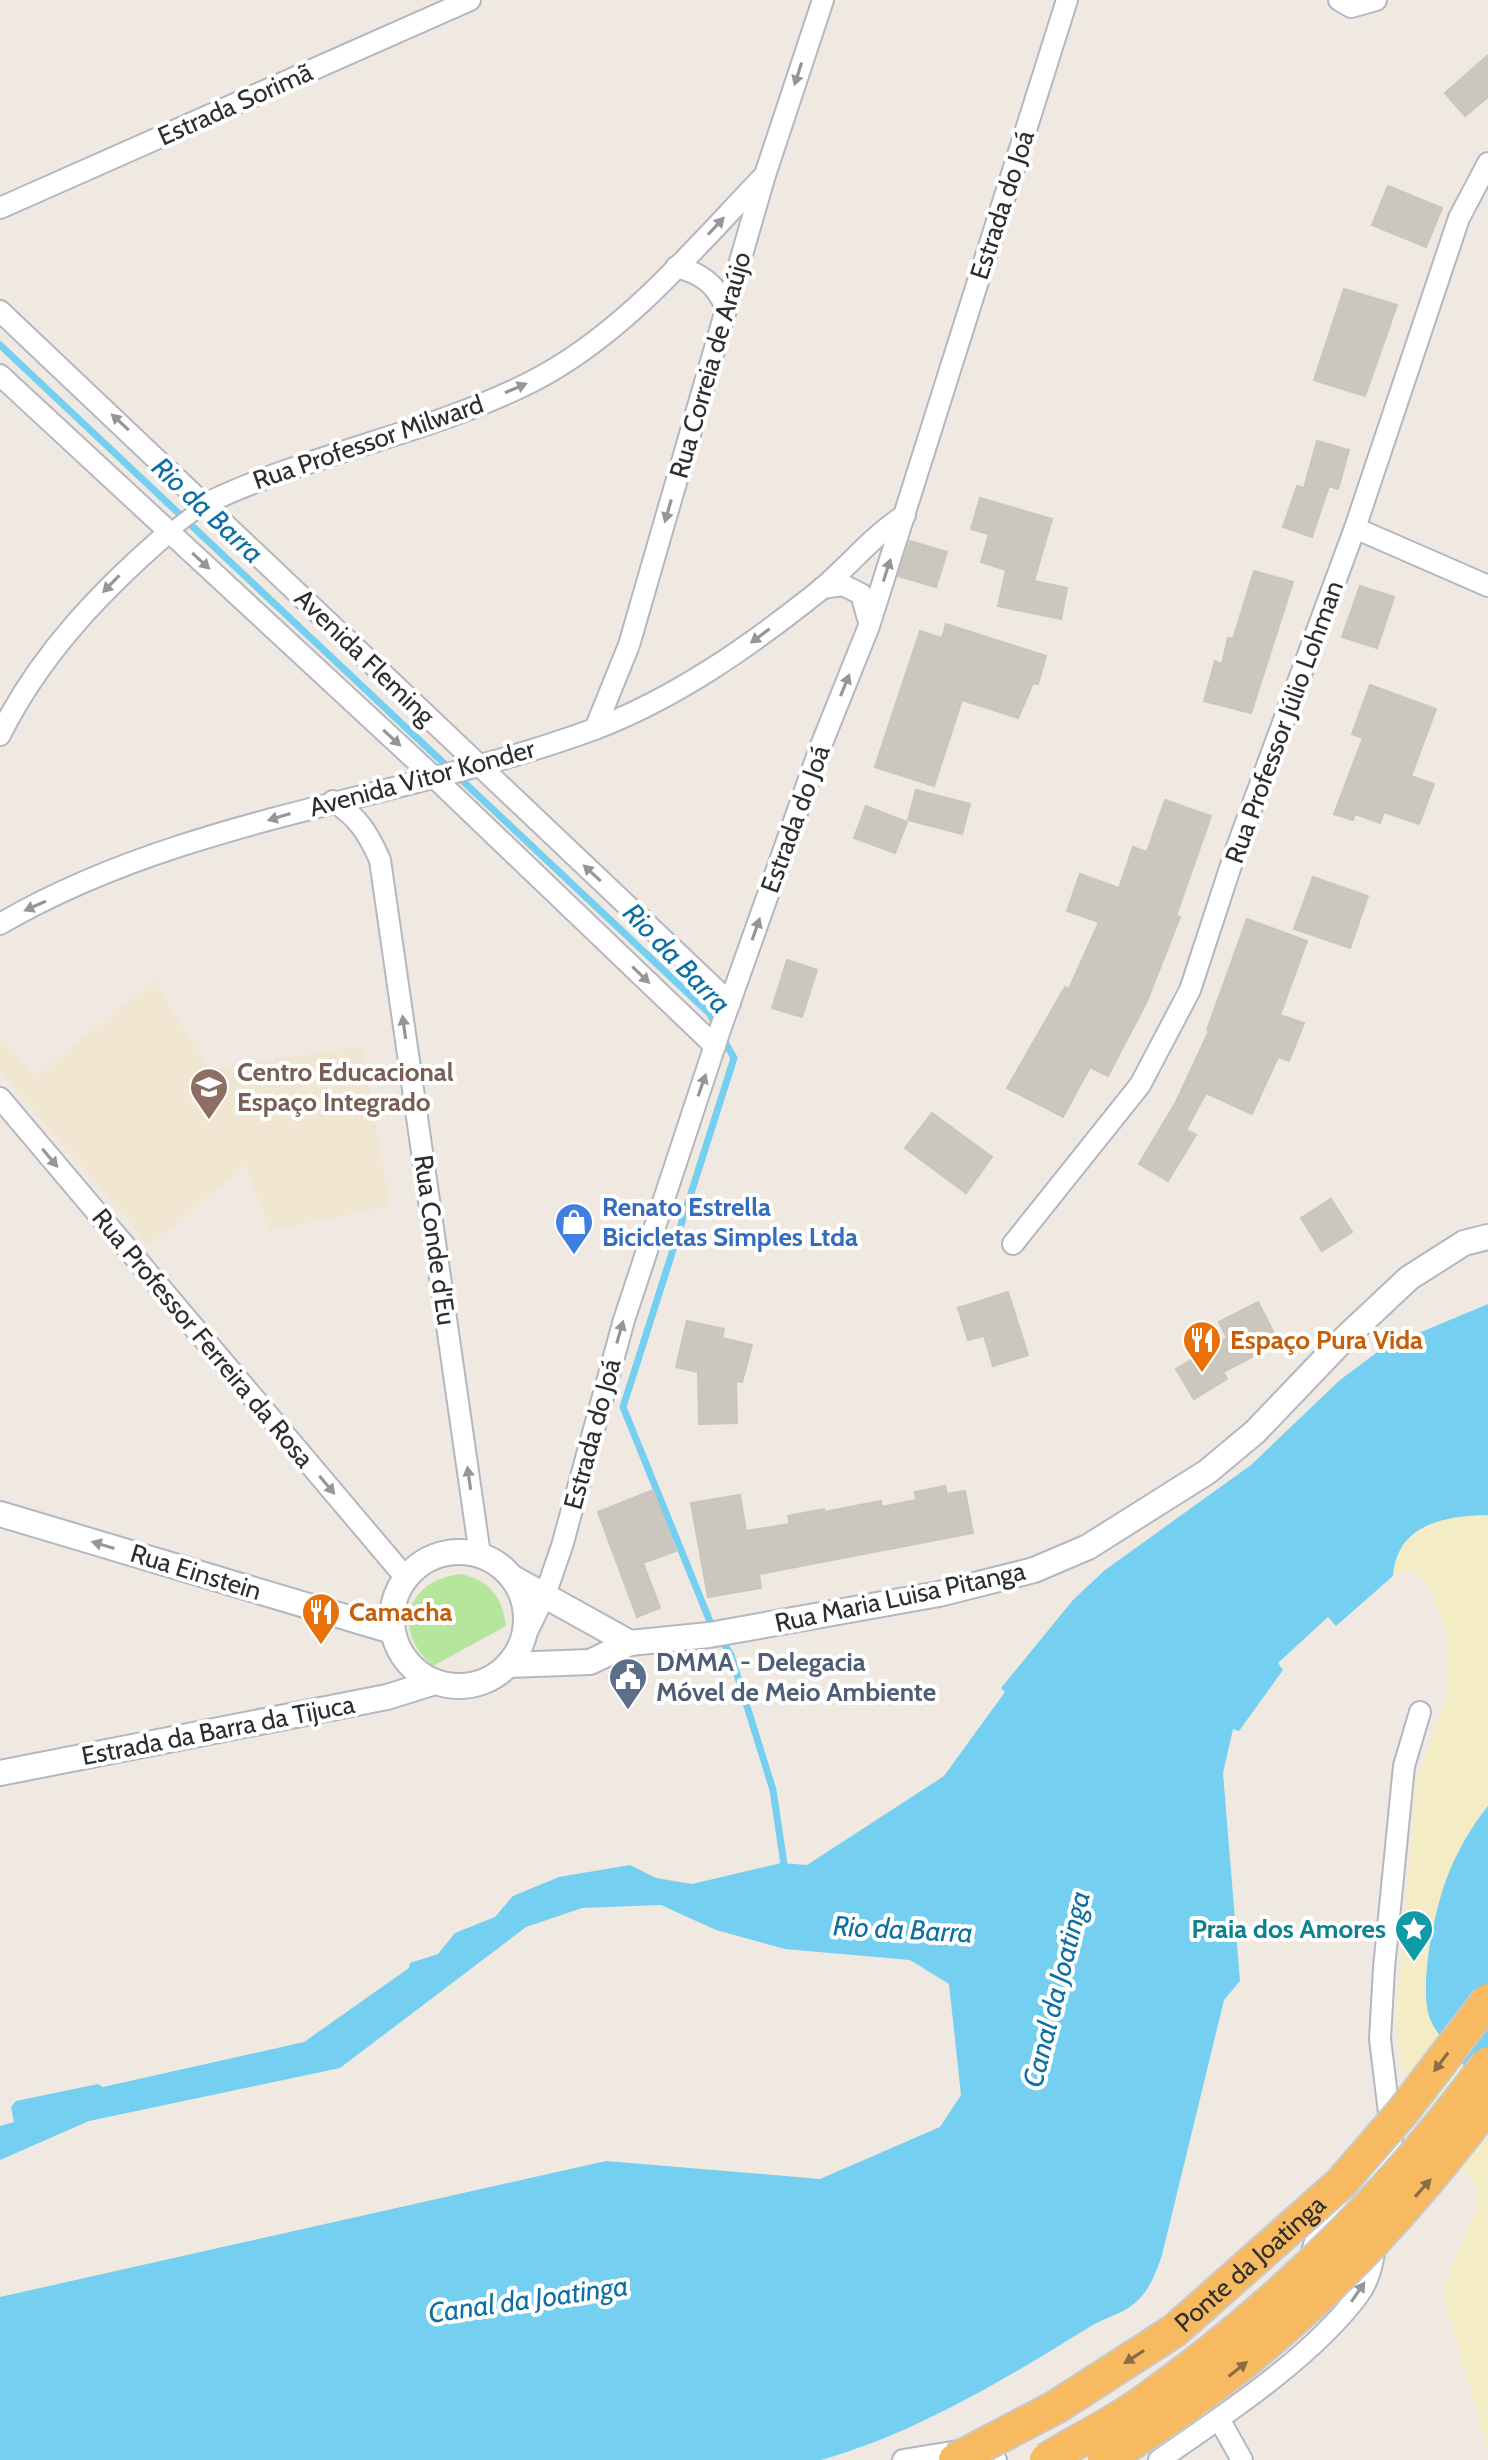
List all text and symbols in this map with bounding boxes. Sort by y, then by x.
street label: Estrada Sorimã [153,56,318,152]
one-way arrow [792,62,804,86]
street label: Estrada do Joá [963,126,1041,284]
one-way arrow [707,216,725,235]
street label: Rua Correia de Araújo [662,248,758,482]
one-way arrow [504,382,528,395]
street label: Rua Professor Milward [249,388,487,496]
one-way arrow [111,414,130,432]
water label: Rio da Barra [145,450,271,570]
one-way arrow [661,499,674,523]
one-way arrow [191,552,210,570]
one-way arrow [881,558,894,582]
one-way arrow [103,575,121,594]
street label: Rua Professor Júlio Lohman [1218,576,1350,868]
street label: Avenida Fleming [288,582,443,733]
one-way arrow [750,627,770,643]
one-way arrow [839,673,852,697]
one-way arrow [382,728,401,746]
street label: Avenida Vitor Konder [306,732,539,823]
street label: Estrada do Joá [754,740,837,897]
one-way arrow [267,812,291,824]
one-way arrow [582,864,601,882]
water label: Rio da Barra [616,896,738,1020]
one-way arrow [23,899,47,912]
one-way arrow [751,917,763,941]
one-way arrow [631,965,650,984]
one-way arrow [397,1014,410,1039]
place label: Centro Educacional Espaço Integrado [237,1056,454,1118]
school or university icon: Centro Educacional Espaço Integrado [188,1066,230,1121]
one-way arrow [696,1073,709,1097]
one-way arrow [41,1148,58,1168]
street label: Rua Conde d'Eu [407,1153,463,1327]
place label: Renato Estrella Bicicletas Simples Ltda [602,1191,858,1253]
shop icon: Renato Estrella Bicicletas Simples Ltda [553,1201,595,1256]
street label: Rua Professor Ferreira da Rosa [85,1202,321,1474]
one-way arrow [615,1319,627,1344]
restaurant icon: Espaço Pura Vida [1181,1319,1223,1374]
place label: Espaço Pura Vida [1230,1324,1423,1356]
street label: Estrada do Joá [557,1355,628,1513]
one-way arrow [462,1465,475,1490]
one-way arrow [318,1474,335,1494]
street label: Rua Einstein [127,1537,265,1607]
one-way arrow [91,1538,115,1551]
street label: Rua Maria Luisa Pitanga [772,1555,1029,1639]
restaurant icon: Camacha [300,1591,342,1646]
place label: Camacha [349,1596,452,1628]
place label: DMMA - Delegacia Móvel de Meio Ambiente [656,1646,936,1708]
public building icon: DMMA - Delegacia Móvel de Meio Ambiente [607,1656,649,1711]
street label: Estrada da Barra da Tijuca [79,1688,358,1772]
water label: Canal da Joatinga [1015,1887,1097,2091]
water label: Rio da Barra [832,1908,974,1950]
place icon: Praia dos Amores [1393,1908,1435,1963]
place label: Praia dos Amores [1191,1913,1386,1945]
one-way arrow [1433,2051,1449,2072]
one-way arrow [1414,2179,1432,2198]
street label: Ponte da Joatinga [1168,2188,1332,2339]
water label: Canal da Joatinga [426,2268,630,2330]
one-way arrow [1351,2282,1366,2303]
one-way arrow [1123,2350,1145,2364]
one-way arrow [1228,2362,1248,2378]

